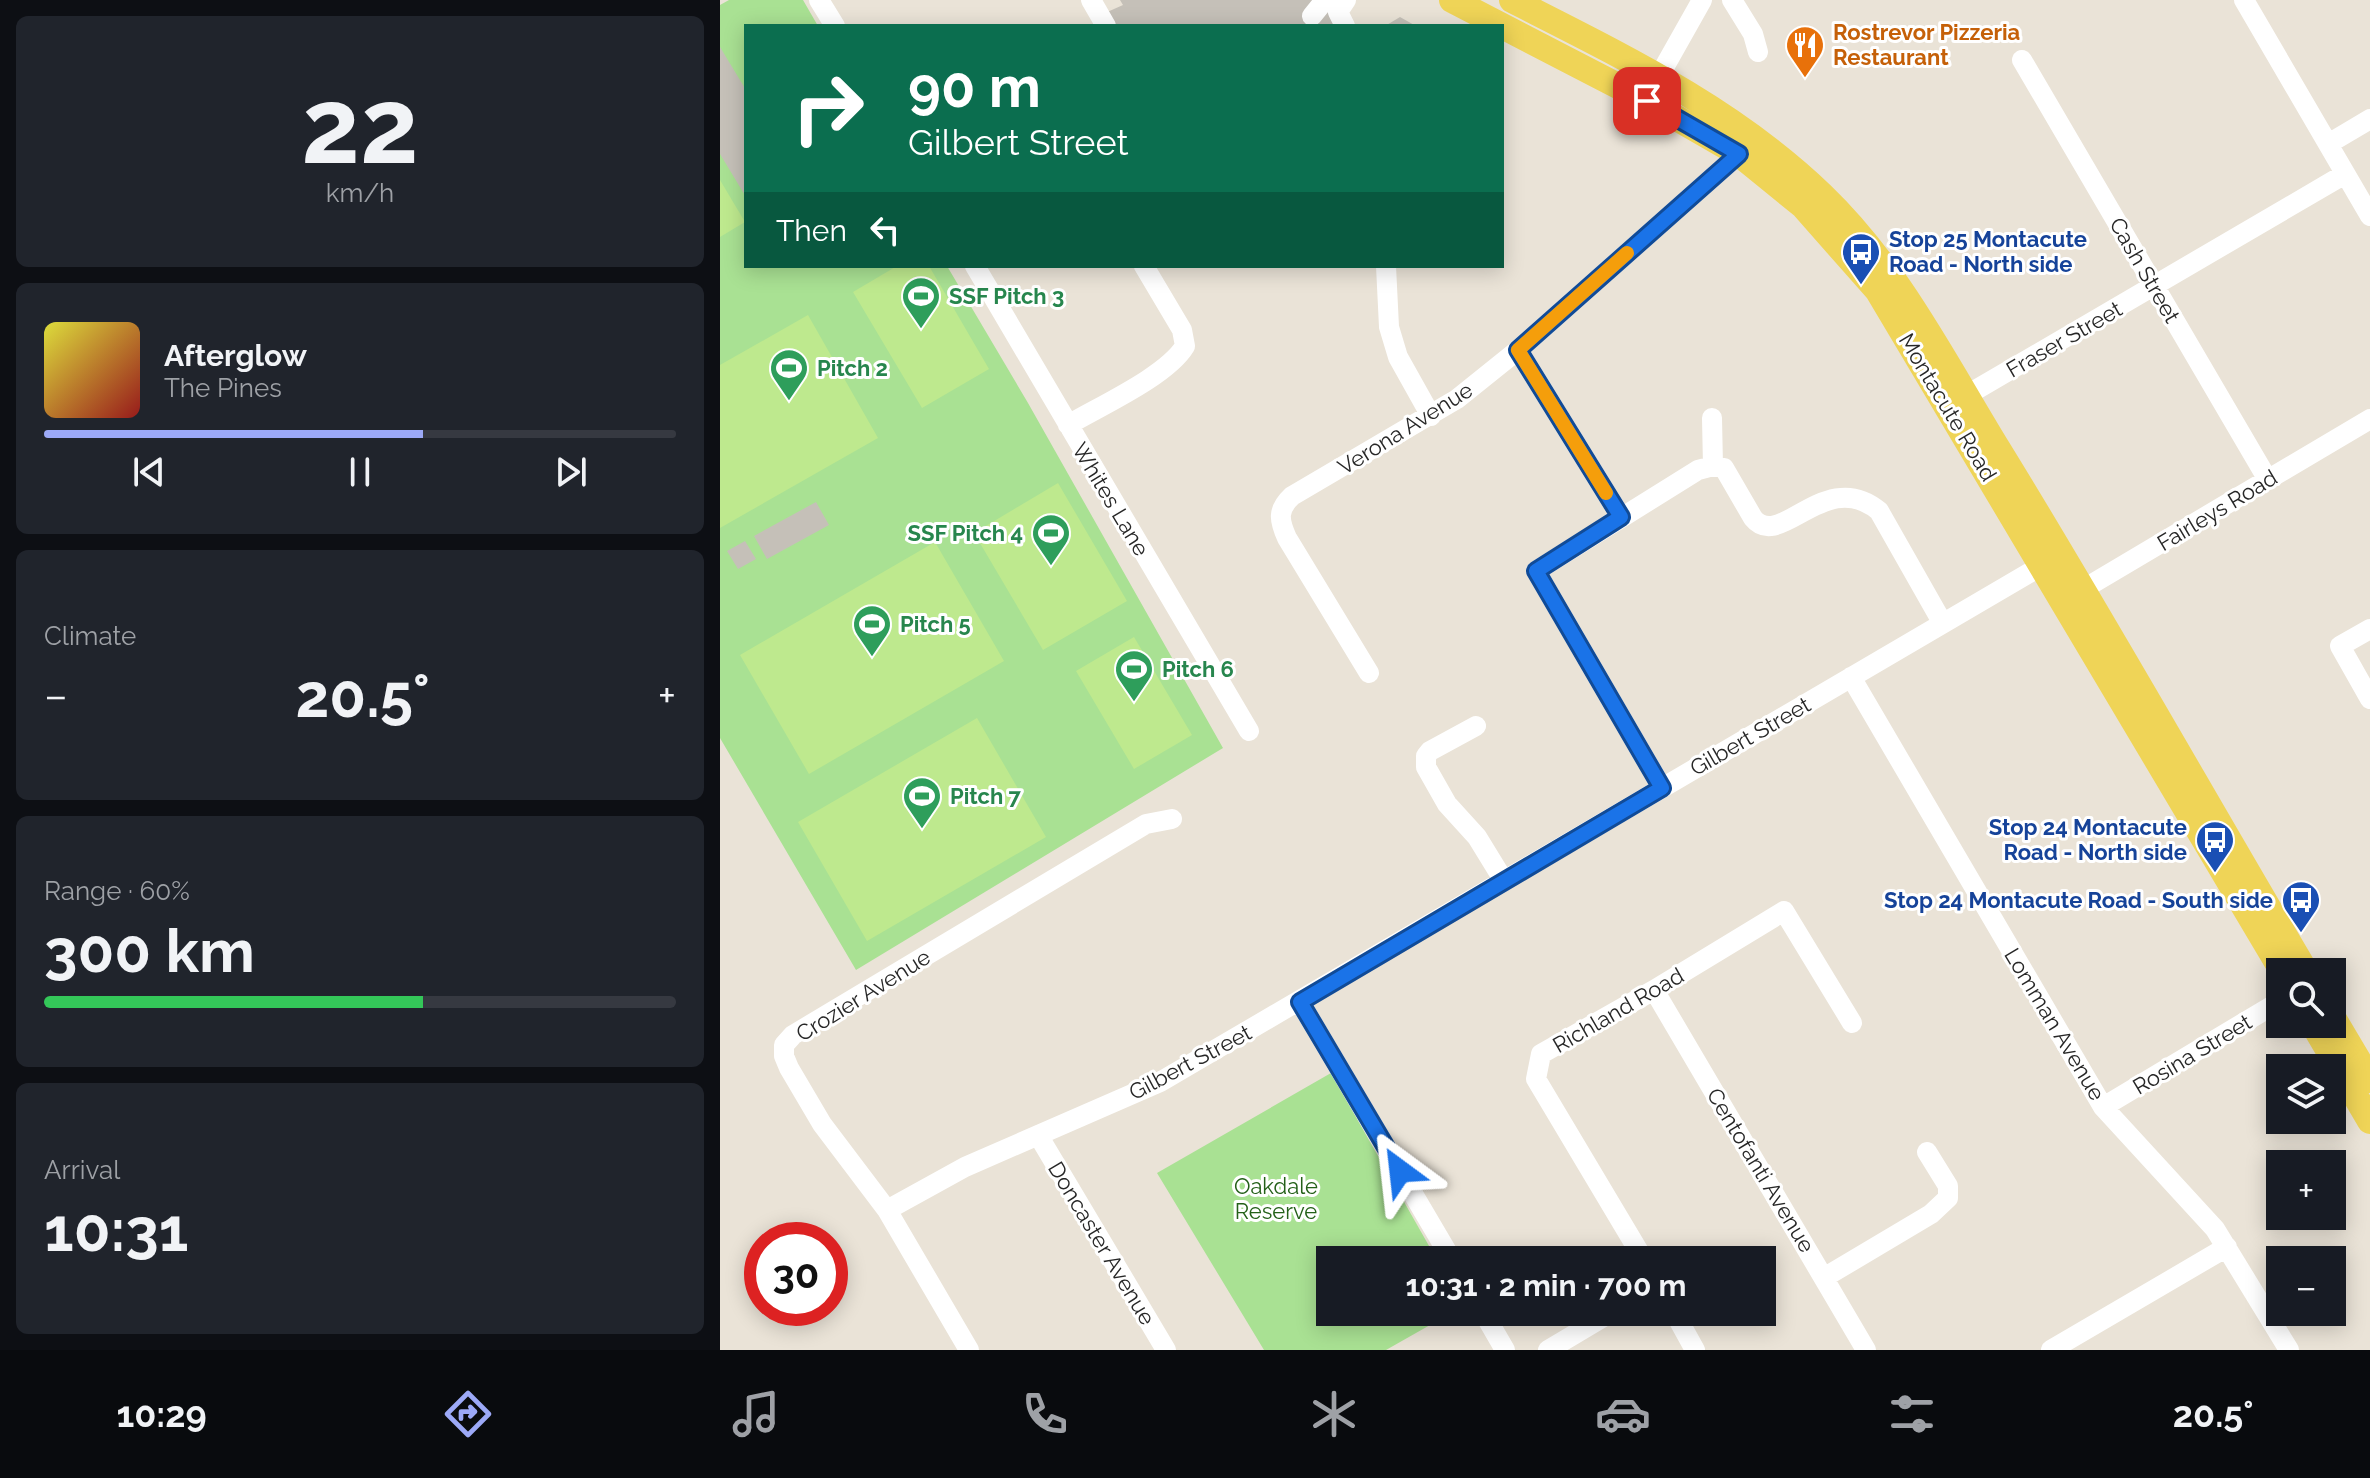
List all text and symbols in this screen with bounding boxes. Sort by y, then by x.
place label: Rostrevor Pizzeria Restaurant [1833,19,2020,70]
restaurant icon: Rostrevor Pizzeria Restaurant [1784,24,1826,79]
text: 90 m [908,54,1041,120]
icon: right [776,56,880,160]
text: 22 [301,65,419,187]
pin [1613,67,1681,135]
icon: arrive [1625,79,1669,123]
text: Gilbert Street [908,121,1128,163]
text: km/h [326,178,394,208]
icon: left [863,208,907,252]
text: Then [776,213,847,248]
street label: Cash Street [2104,213,2186,328]
place label: Stop 25 Montacute Road - North side [1889,226,2087,277]
bus stop icon: Stop 25 Montacute Road - North side [1840,231,1882,286]
sports icon: SSF Pitch 3 [900,275,942,330]
place label: SSF Pitch 3 [949,283,1064,309]
street label: Fraser Street [2002,295,2127,383]
street label: Montacute Road [1894,328,2002,486]
text: Afterglow [164,338,307,373]
sports icon: Pitch 2 [768,347,810,402]
place label: Pitch 2 [817,355,888,381]
text: The Pines [164,373,282,403]
street label: Verona Avenue [1333,376,1477,480]
street label: Whites Lane [1067,438,1155,560]
icon: previous [127,450,171,494]
icon: pause [338,450,382,494]
icon: next [549,450,593,494]
street label: Fairleys Road [2152,464,2282,556]
sports icon: SSF Pitch 4 [1030,512,1072,567]
place label: SSF Pitch 4 [908,520,1023,546]
sports icon: Pitch 5 [851,603,893,658]
place label: Pitch 5 [900,611,971,637]
text: Climate [44,621,136,651]
sports icon: Pitch 6 [1113,648,1155,703]
place label: Pitch 6 [1162,656,1234,682]
text: 20.5° [295,661,430,731]
text: − [44,670,68,721]
text: + [658,670,676,721]
street label: Gilbert Street [1685,691,1815,781]
sports icon: Pitch 7 [901,775,943,830]
place label: Pitch 7 [950,783,1022,809]
place label: Stop 24 Montacute Road - North side [1989,814,2187,865]
bus stop icon: Stop 24 Montacute Road - North side [2194,819,2236,874]
text: Range · 60% [44,876,190,906]
bus stop icon: Stop 24 Montacute Road - South side [2280,879,2322,934]
place label: Stop 24 Montacute Road - South side [1884,887,2273,913]
text: 300 km [44,916,255,986]
street label: Crozier Avenue [791,943,935,1047]
street label: Lomman Avenue [1999,943,2111,1105]
map controls [2266,958,2346,1326]
button: search [2266,958,2346,1038]
street label: Richland Road [1548,962,1688,1058]
street label: Rosina Street [2128,1008,2257,1100]
street label: Gilbert Street [1124,1019,1256,1105]
button: layers [2266,1054,2346,1134]
street label: Centofanti Avenue [1702,1083,1820,1257]
position arrow [1358,1129,1442,1213]
button: + [2266,1150,2346,1230]
text: Arrival [44,1155,120,1185]
street label: Doncaster Avenue [1043,1157,1161,1329]
park label: Oakdale Reserve [1234,1173,1318,1224]
text: 10:31 [44,1195,188,1265]
speed limit sign: 30 [744,1222,848,1326]
button: − [2266,1246,2346,1326]
text: 10:31 · 2 min · 700 m [1405,1268,1687,1303]
icon: directions [440,1386,496,1442]
icon: music [728,1386,784,1442]
icon: phone [1017,1386,1073,1442]
icon: climate [1306,1386,1362,1442]
icon: car [1595,1386,1651,1442]
icon: filters [1884,1386,1940,1442]
text: 10:29 [116,1393,207,1435]
text: 20.5° [2173,1393,2253,1435]

